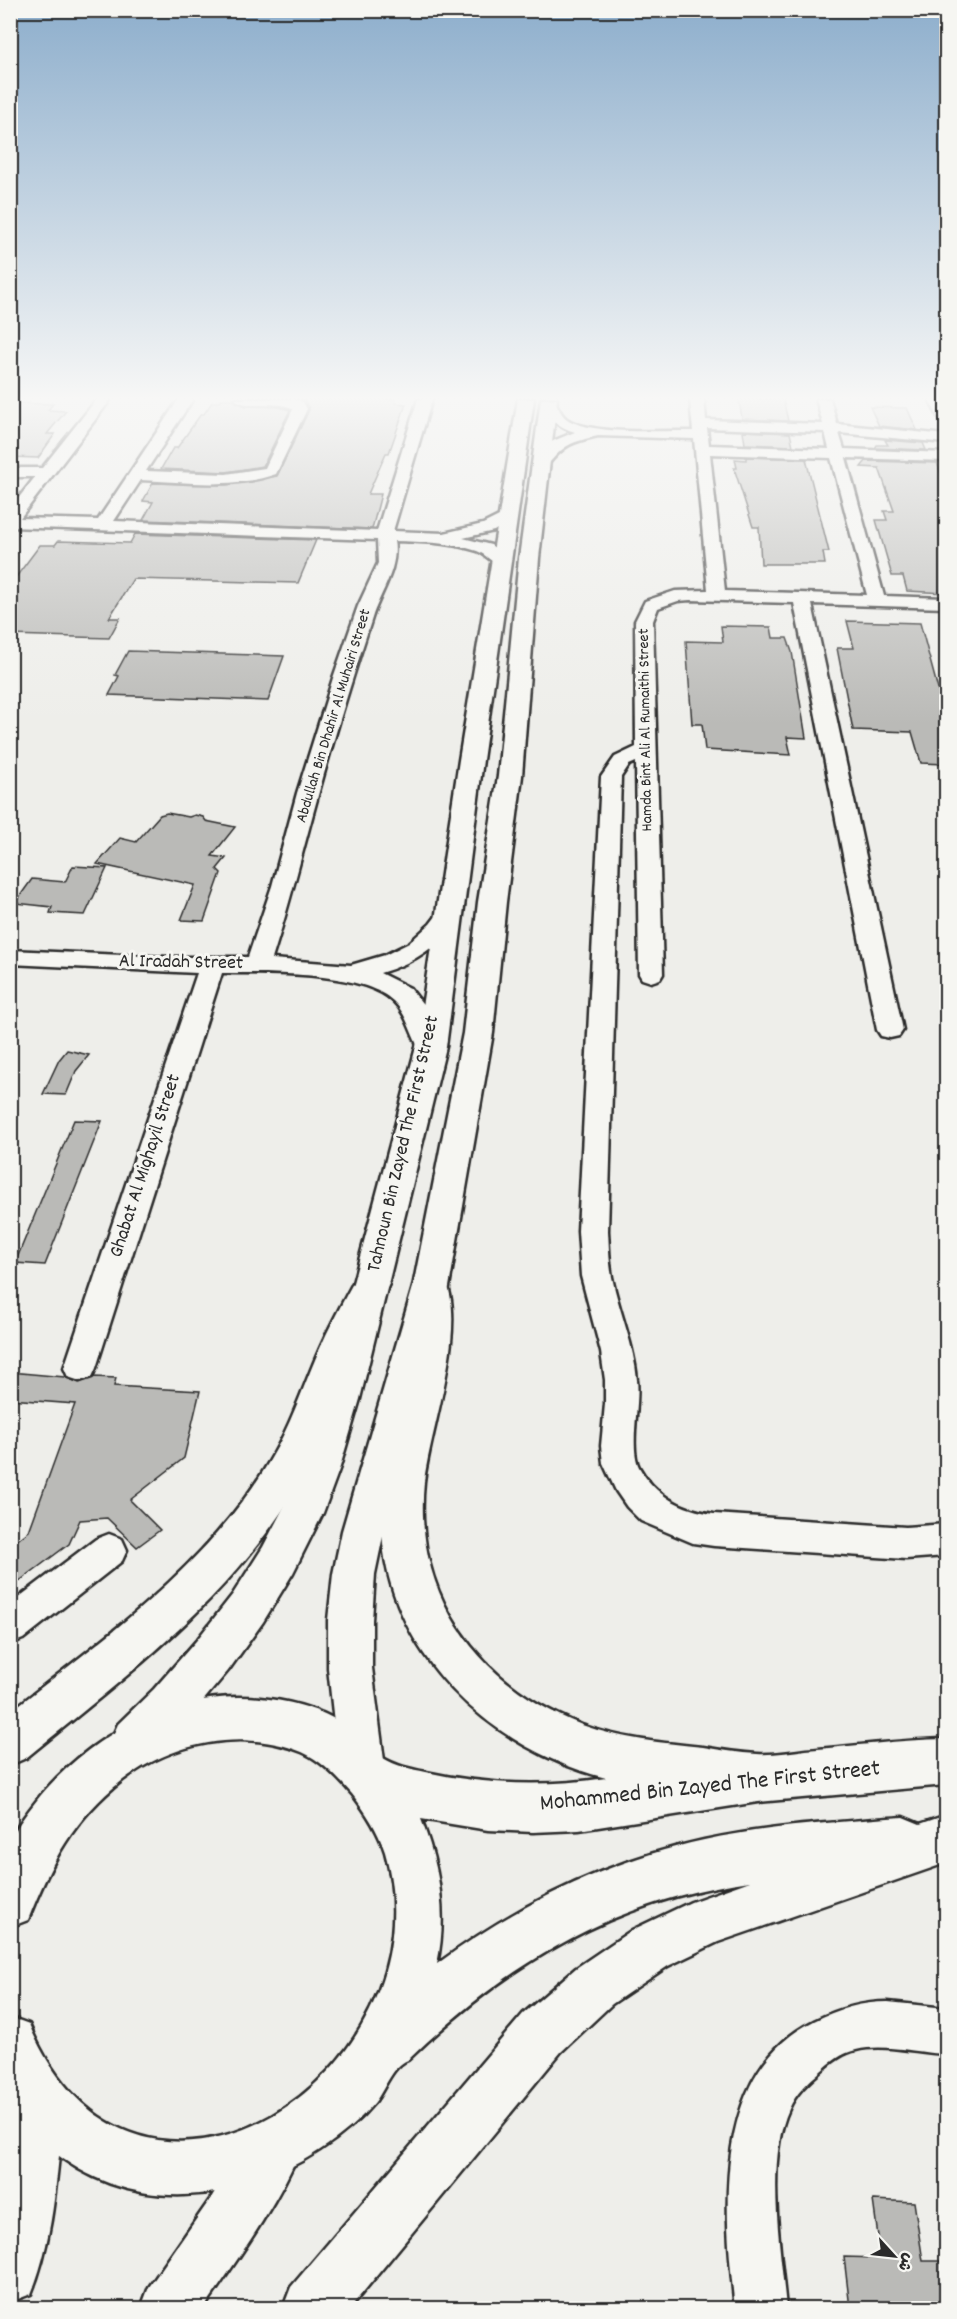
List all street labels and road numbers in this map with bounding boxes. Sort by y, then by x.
street label: Abdullah Bin Dhahir Al Muhairi Street [290,606,378,826]
street label: Hamda Bint Ali Al Rumaithi Street [633,628,659,832]
street label: Al Iradah Street [119,948,243,978]
street label: Tahnoun Bin Zayed The First Street [361,1013,447,1275]
street label: Ghabat Al Mighayil Street [103,1071,189,1261]
street label: Mohammed Bin Zayed The First Street [538,1752,882,1822]

